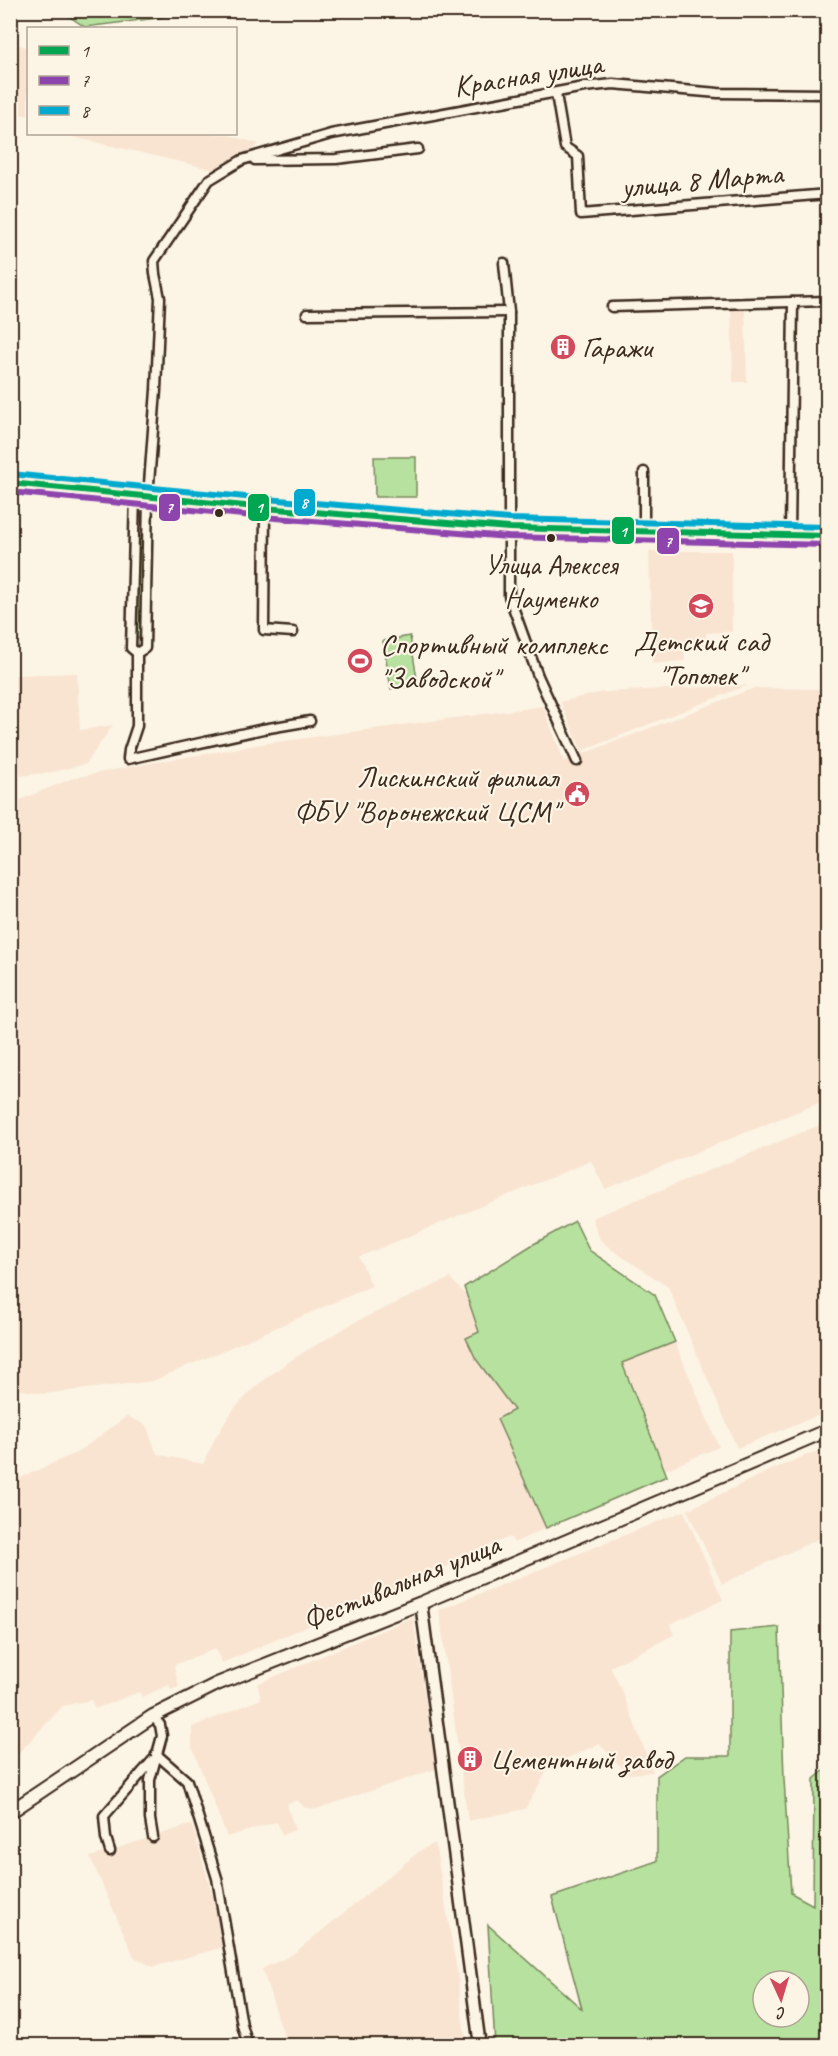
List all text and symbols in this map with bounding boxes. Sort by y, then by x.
legend [27,27,237,135]
text: 1 [81,40,90,62]
street label: Красная улица [451,44,608,105]
text: 7 [81,70,90,92]
text: 8 [81,100,91,122]
street label: улица 8 Марта [618,154,786,206]
place label: Гаражи [582,328,654,366]
building icon: Гаражи [548,332,578,362]
line badge: 8 [293,488,316,517]
line badge: 7 [158,493,181,522]
line badge: 1 [247,493,270,522]
text: 8 [300,493,309,513]
text: 7 [165,498,174,518]
text: 1 [255,498,264,518]
unlabelled marker [213,507,225,519]
line badge: 1 [611,516,635,545]
text: 1 [619,522,628,542]
line badge: 7 [656,527,680,555]
marker: Улица Алексея Науменко [545,532,557,544]
text: 7 [664,532,673,552]
place label: Улица Алексея Науменко [485,547,619,616]
school or university icon: Детский сад "Тополек" [686,591,716,621]
place label: Детский сад "Тополек" [634,622,771,694]
place label: Спортивный комплекс "Заводской" [380,625,608,697]
sports icon: Спортивный комплекс "Заводской" [345,646,375,676]
place label: Лискинский филиал ФБУ "Воронежский ЦСМ" [294,758,564,830]
public building icon: Лискинский филиал ФБУ "Воронежский ЦСМ" [562,779,592,809]
street label: Фестивальная улица [297,1524,507,1639]
place label: Цементный завод [490,1740,675,1778]
building icon: Цементный завод [455,1744,485,1774]
north arrow [751,1969,811,2029]
text: С [775,2003,787,2023]

